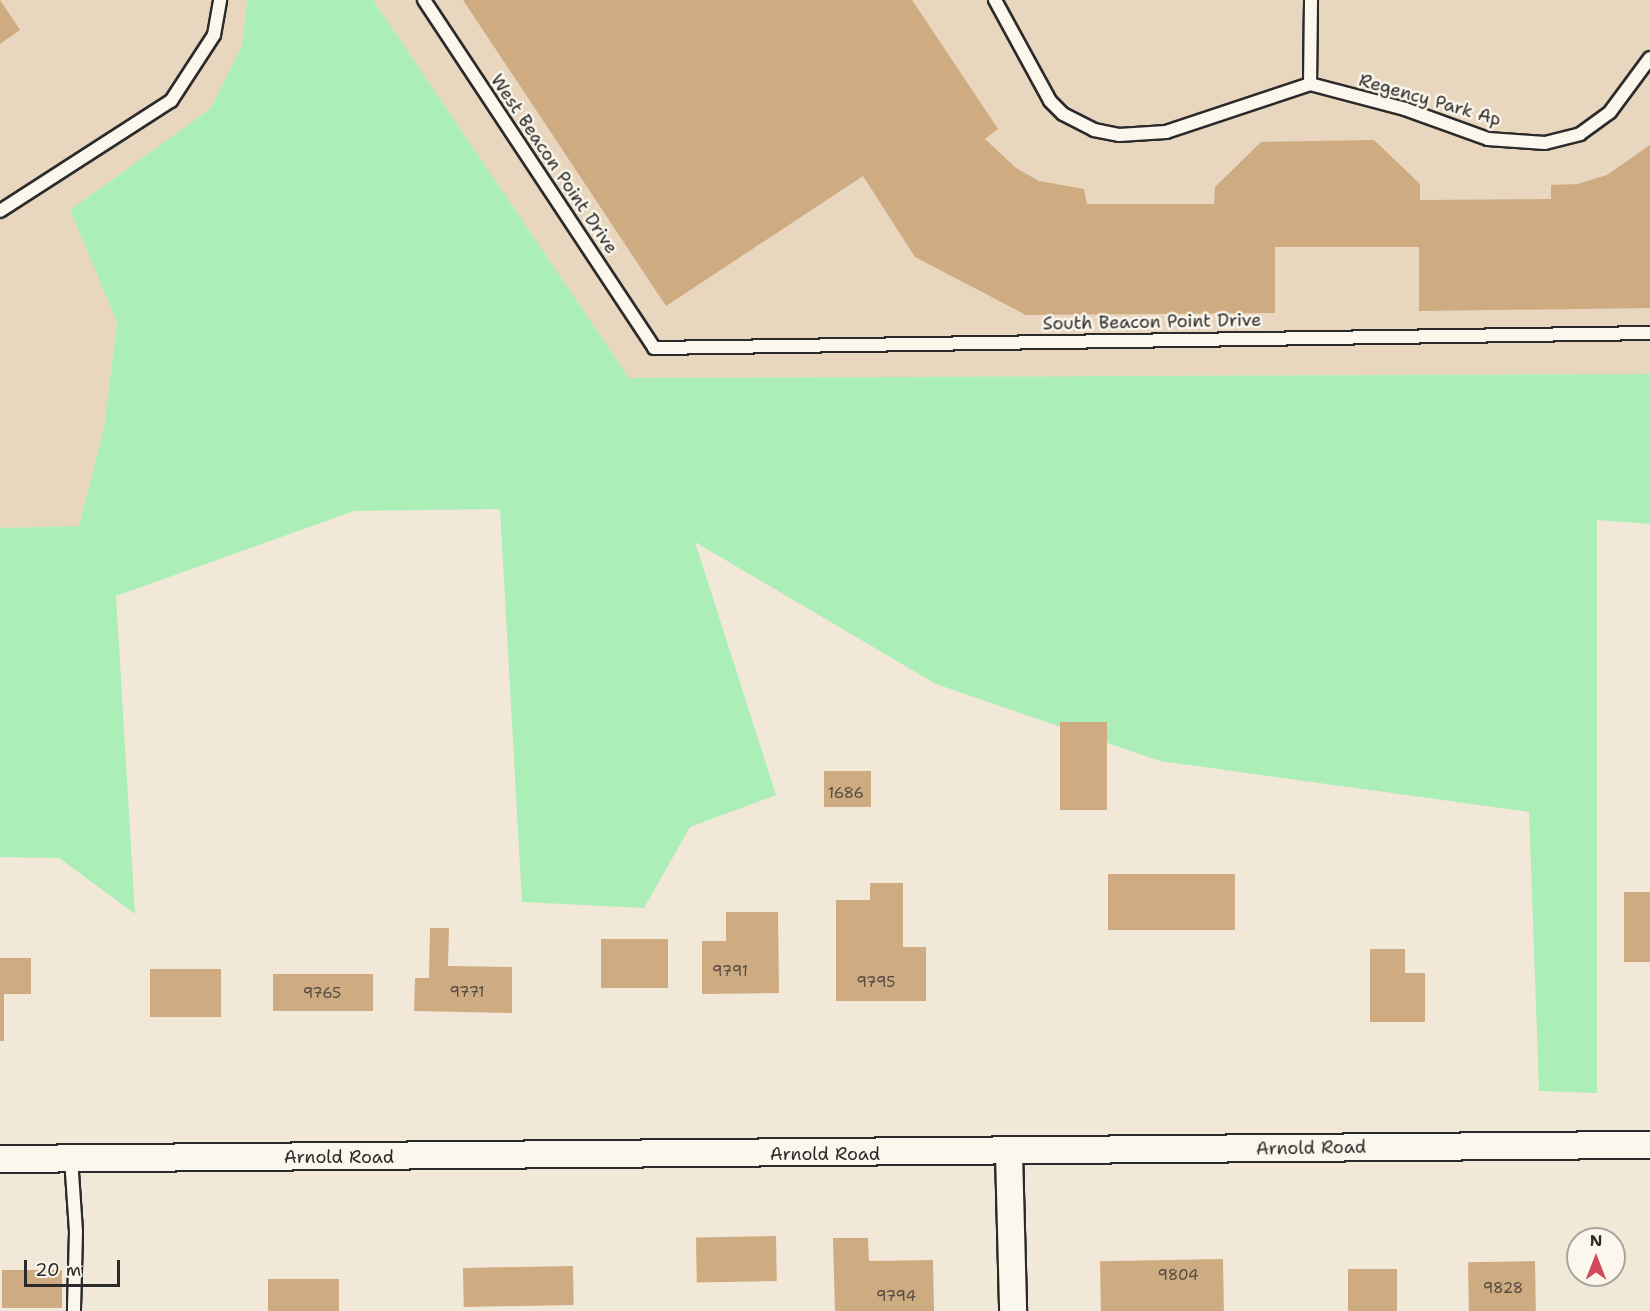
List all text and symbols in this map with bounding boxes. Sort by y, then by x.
street label: Regency Park Ap [1356,69,1504,131]
street label: West Beacon Point Drive [486,70,622,258]
street label: South Beacon Point Drive [1042,309,1262,335]
house number: 1686 [828,785,864,803]
house number: 9791 [712,963,748,981]
house number: 9795 [856,974,896,992]
house number: 9771 [449,984,485,1002]
house number: 9765 [303,985,341,1003]
street label: Arnold Road [1256,1136,1366,1160]
street label: Arnold Road [770,1143,880,1165]
street label: Arnold Road [284,1146,394,1168]
north arrow [1566,1227,1626,1287]
text: N [1590,1230,1602,1251]
scale bar [27,1248,123,1286]
text: 20 m [35,1258,81,1282]
house number: 9804 [1157,1267,1199,1285]
house number: 9828 [1483,1280,1523,1298]
house number: 9794 [876,1288,916,1306]

